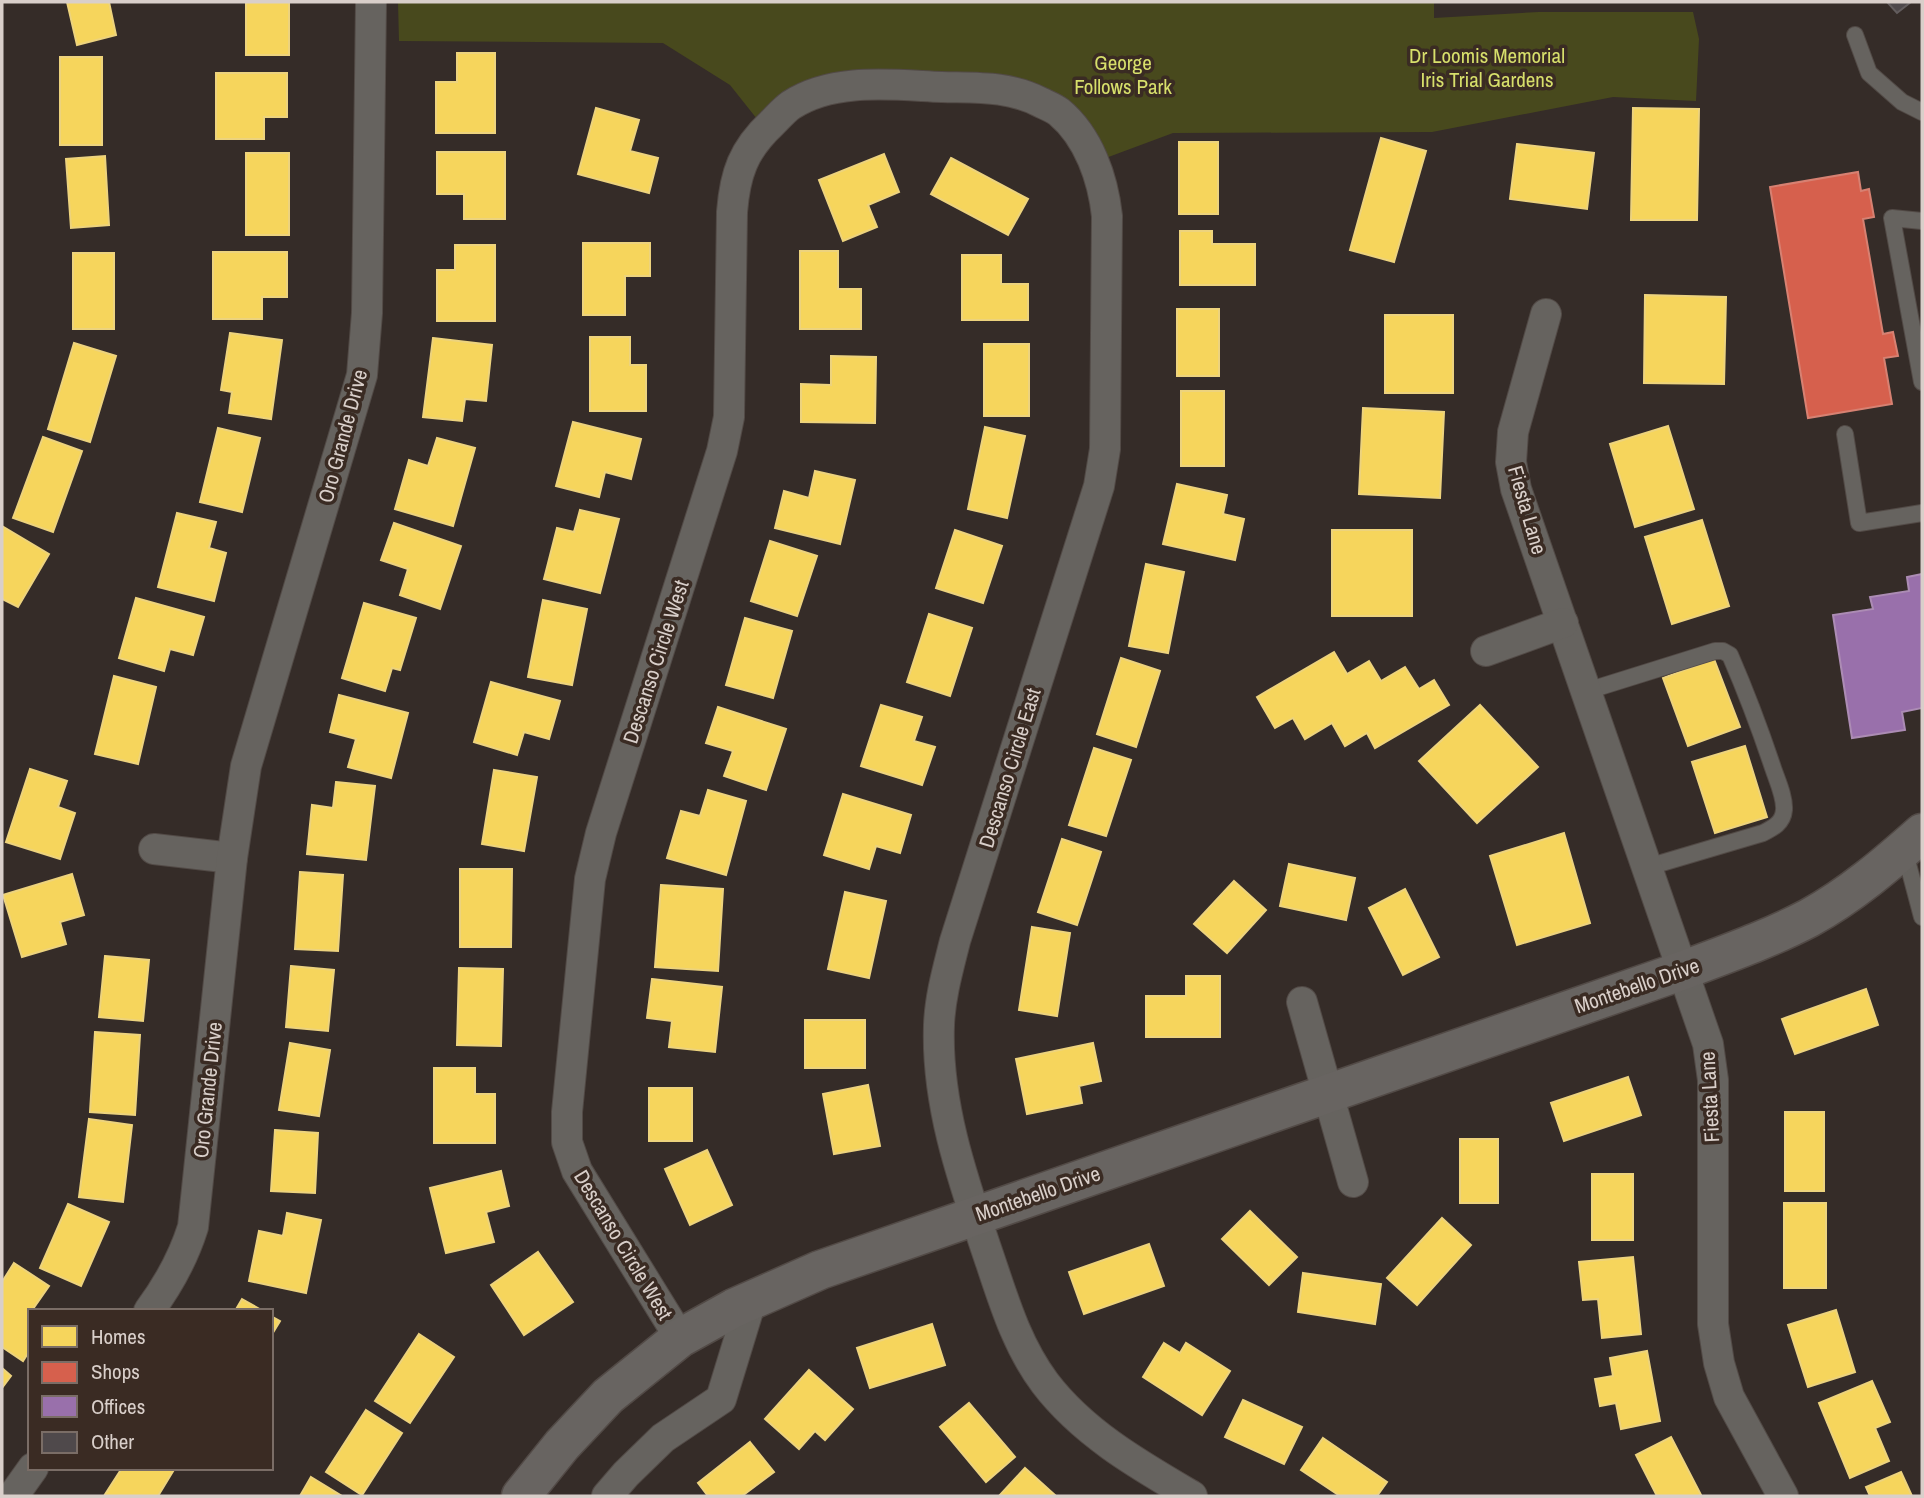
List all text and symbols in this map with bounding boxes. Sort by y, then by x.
park label: Dr Loomis Memorial Iris Trial Gardens [1409,41,1565,94]
park label: George Follows Park [1074,48,1172,101]
street label: Oro Grande Drive [311,366,374,506]
street label: Fiesta Lane [1501,462,1554,558]
street label: Descanso Circle West [615,576,696,747]
street label: Descanso Circle East [971,684,1048,851]
street label: Montebello Drive [1571,951,1703,1020]
street label: Oro Grande Drive [186,1020,229,1160]
street label: Fiesta Lane [1693,1051,1726,1143]
street label: Montebello Drive [972,1159,1104,1228]
street label: Descanso Circle West [567,1164,680,1325]
legend [28,1309,273,1470]
text: Homes [91,1322,146,1351]
text: Shops [91,1357,140,1386]
text: Offices [91,1392,145,1421]
text: Other [91,1427,134,1456]

